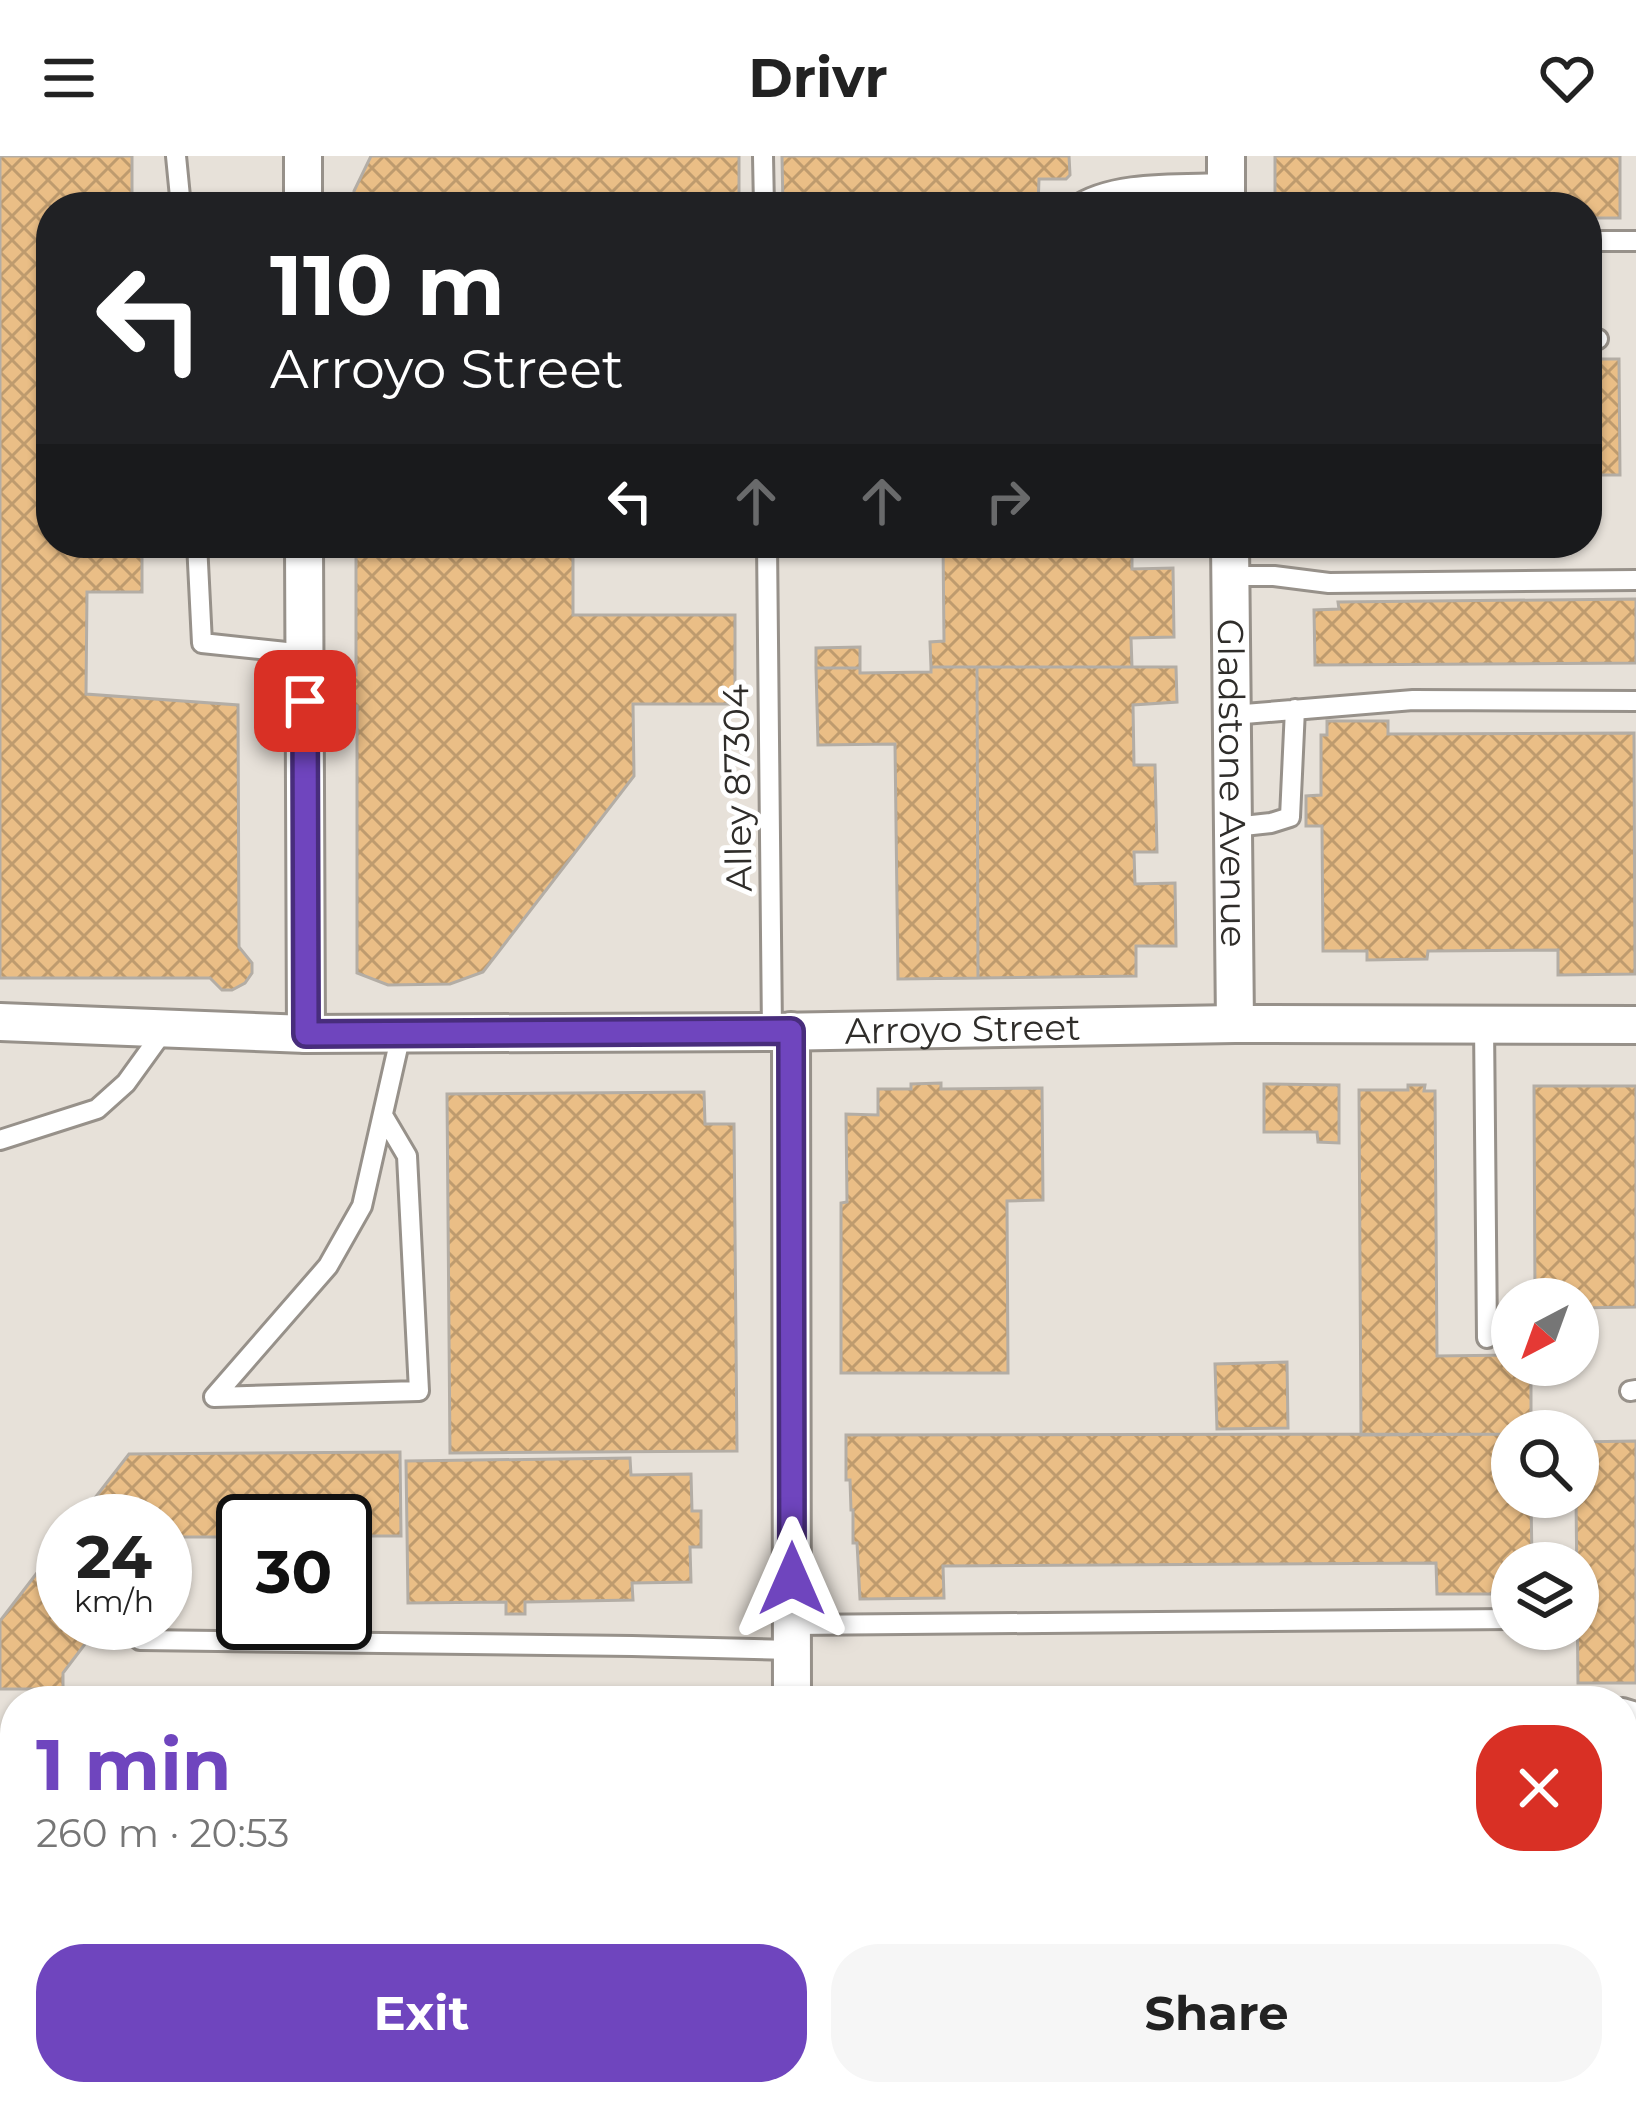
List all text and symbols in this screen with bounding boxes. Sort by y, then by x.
icon: menu [36,45,102,111]
text: Drivr [748,45,888,111]
icon: heart [1534,45,1600,111]
text: 110 m [270,234,505,336]
icon: left [72,240,228,396]
text: Arroyo Street [270,336,624,402]
icon: left [597,468,663,534]
icon: ahead [723,468,789,534]
icon: ahead [849,468,915,534]
icon: right [975,468,1041,534]
street label: Gladstone Avenue [1209,618,1256,948]
pin [254,650,356,752]
icon: arrive [272,668,338,734]
street label: Alley 87304 [713,684,761,892]
street label: Arroyo Street [844,1005,1081,1053]
north arrow [1491,1278,1599,1386]
map controls [1491,1278,1599,1650]
button: search [1491,1410,1599,1518]
speed limit sign: 30 [216,1494,372,1650]
position arrow [729,1516,855,1642]
text: 24 [76,1520,152,1593]
button: layers [1491,1542,1599,1650]
text: km/h [74,1583,154,1620]
text: 1 min [36,1720,232,1808]
button: close [1476,1725,1602,1851]
text: 260 m · 20:53 [36,1809,290,1857]
button: Exit [36,1944,807,2082]
button: Share [831,1944,1602,2082]

